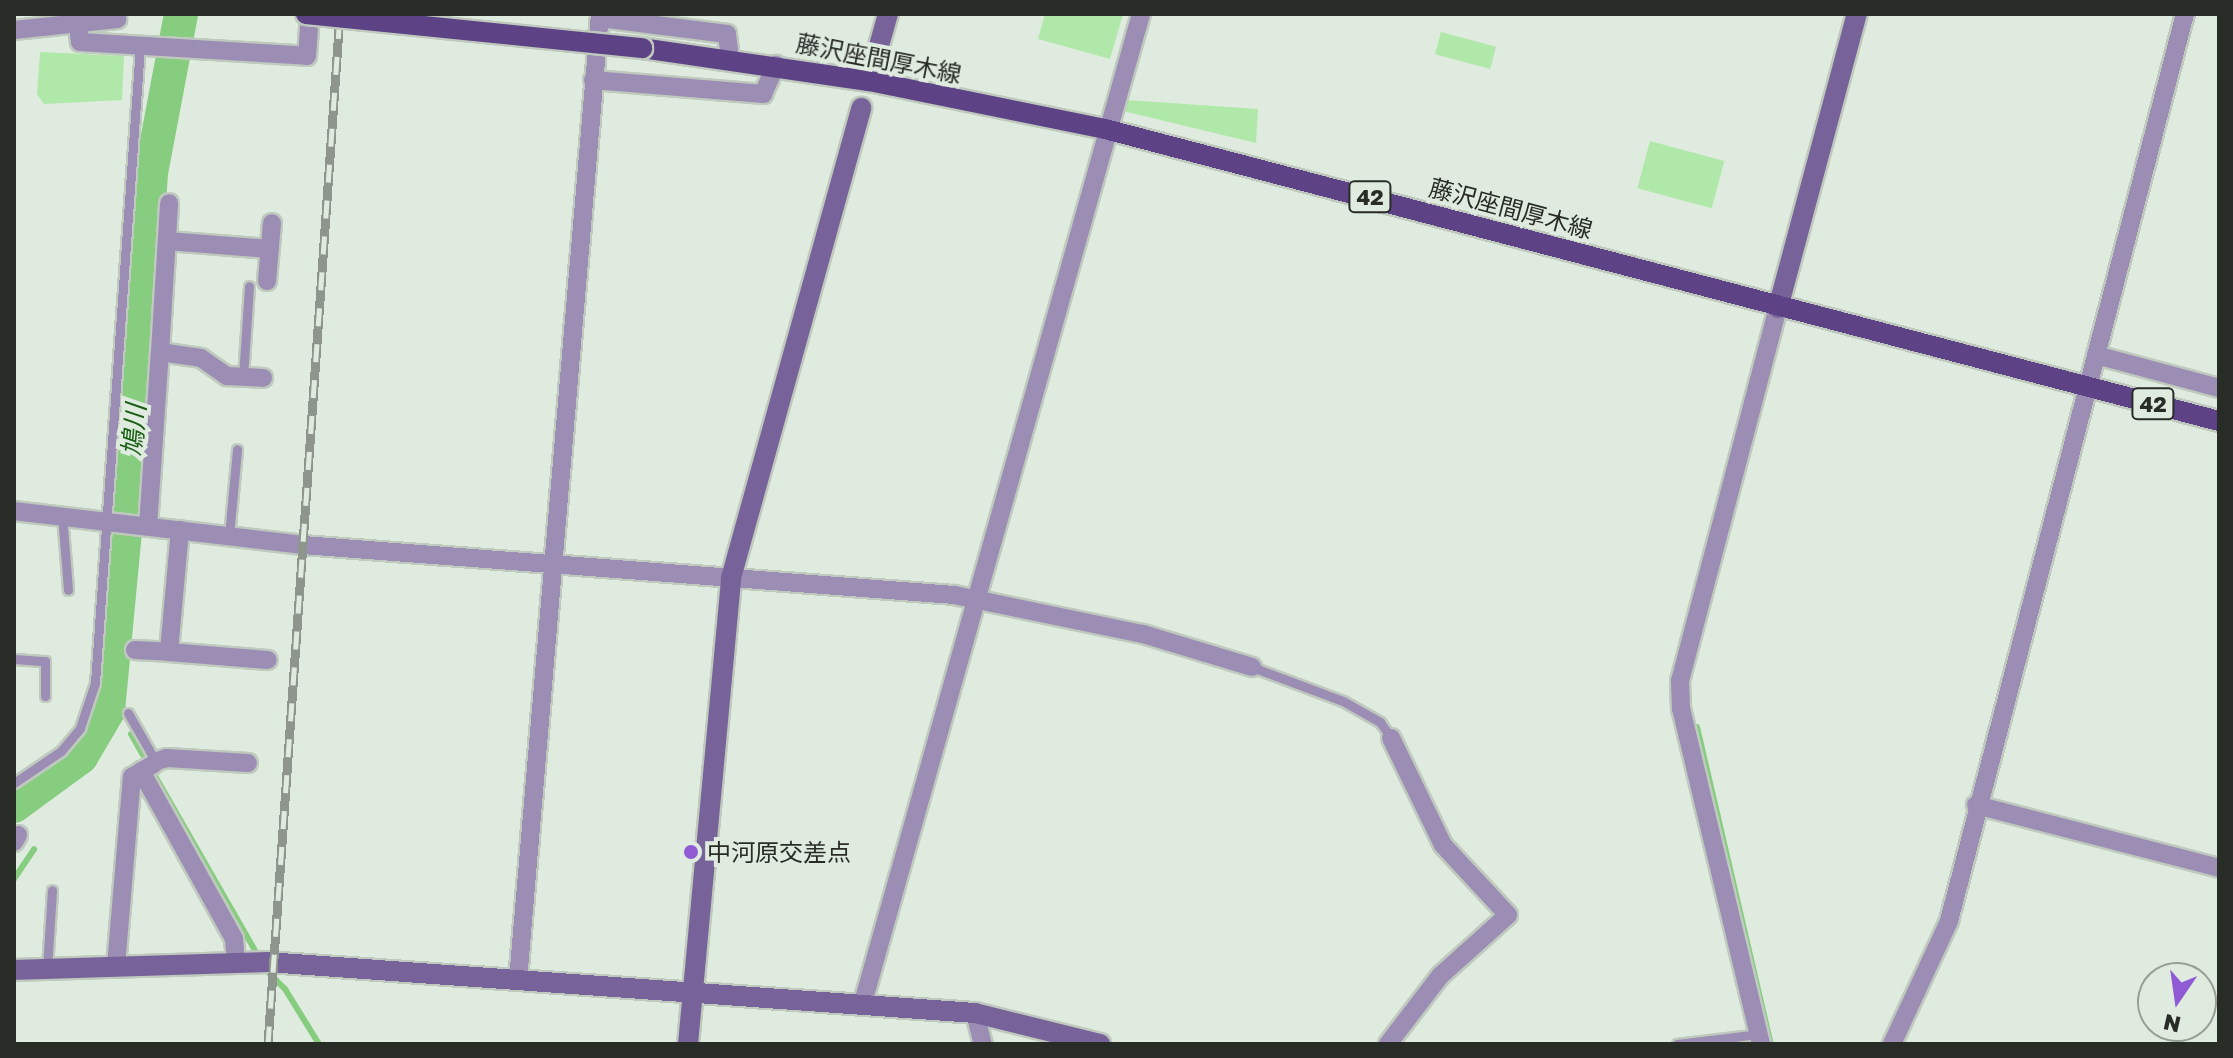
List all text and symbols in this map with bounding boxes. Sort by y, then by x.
street label: 藤沢座間厚木線 [794,28,964,88]
street label: 藤沢座間厚木線 [1426,172,1596,244]
road number: 42 [1348,179,1392,215]
road number: 42 [2131,386,2175,422]
water label: 鳩川 [116,403,152,457]
place label: 中河原交差点 [707,838,851,866]
marker: 中河原交差点 [682,843,700,861]
north arrow [2137,962,2217,1042]
text: N [2161,1009,2183,1039]

